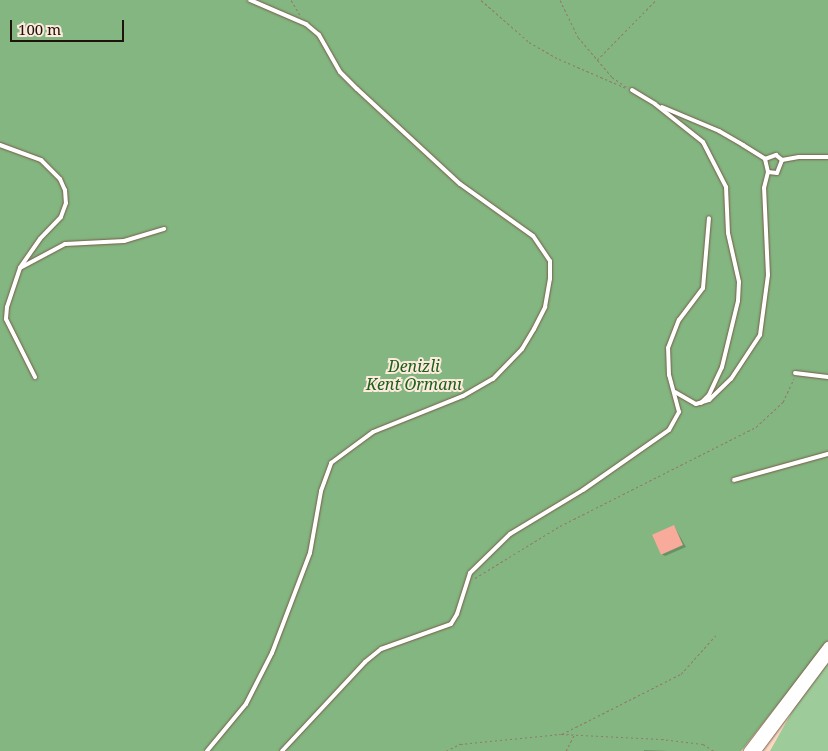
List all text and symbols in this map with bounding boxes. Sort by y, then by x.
scale bar [12,10,126,42]
text: 100 m [18,19,61,39]
park label: Denizli Kent Ormanı [366,356,462,394]

